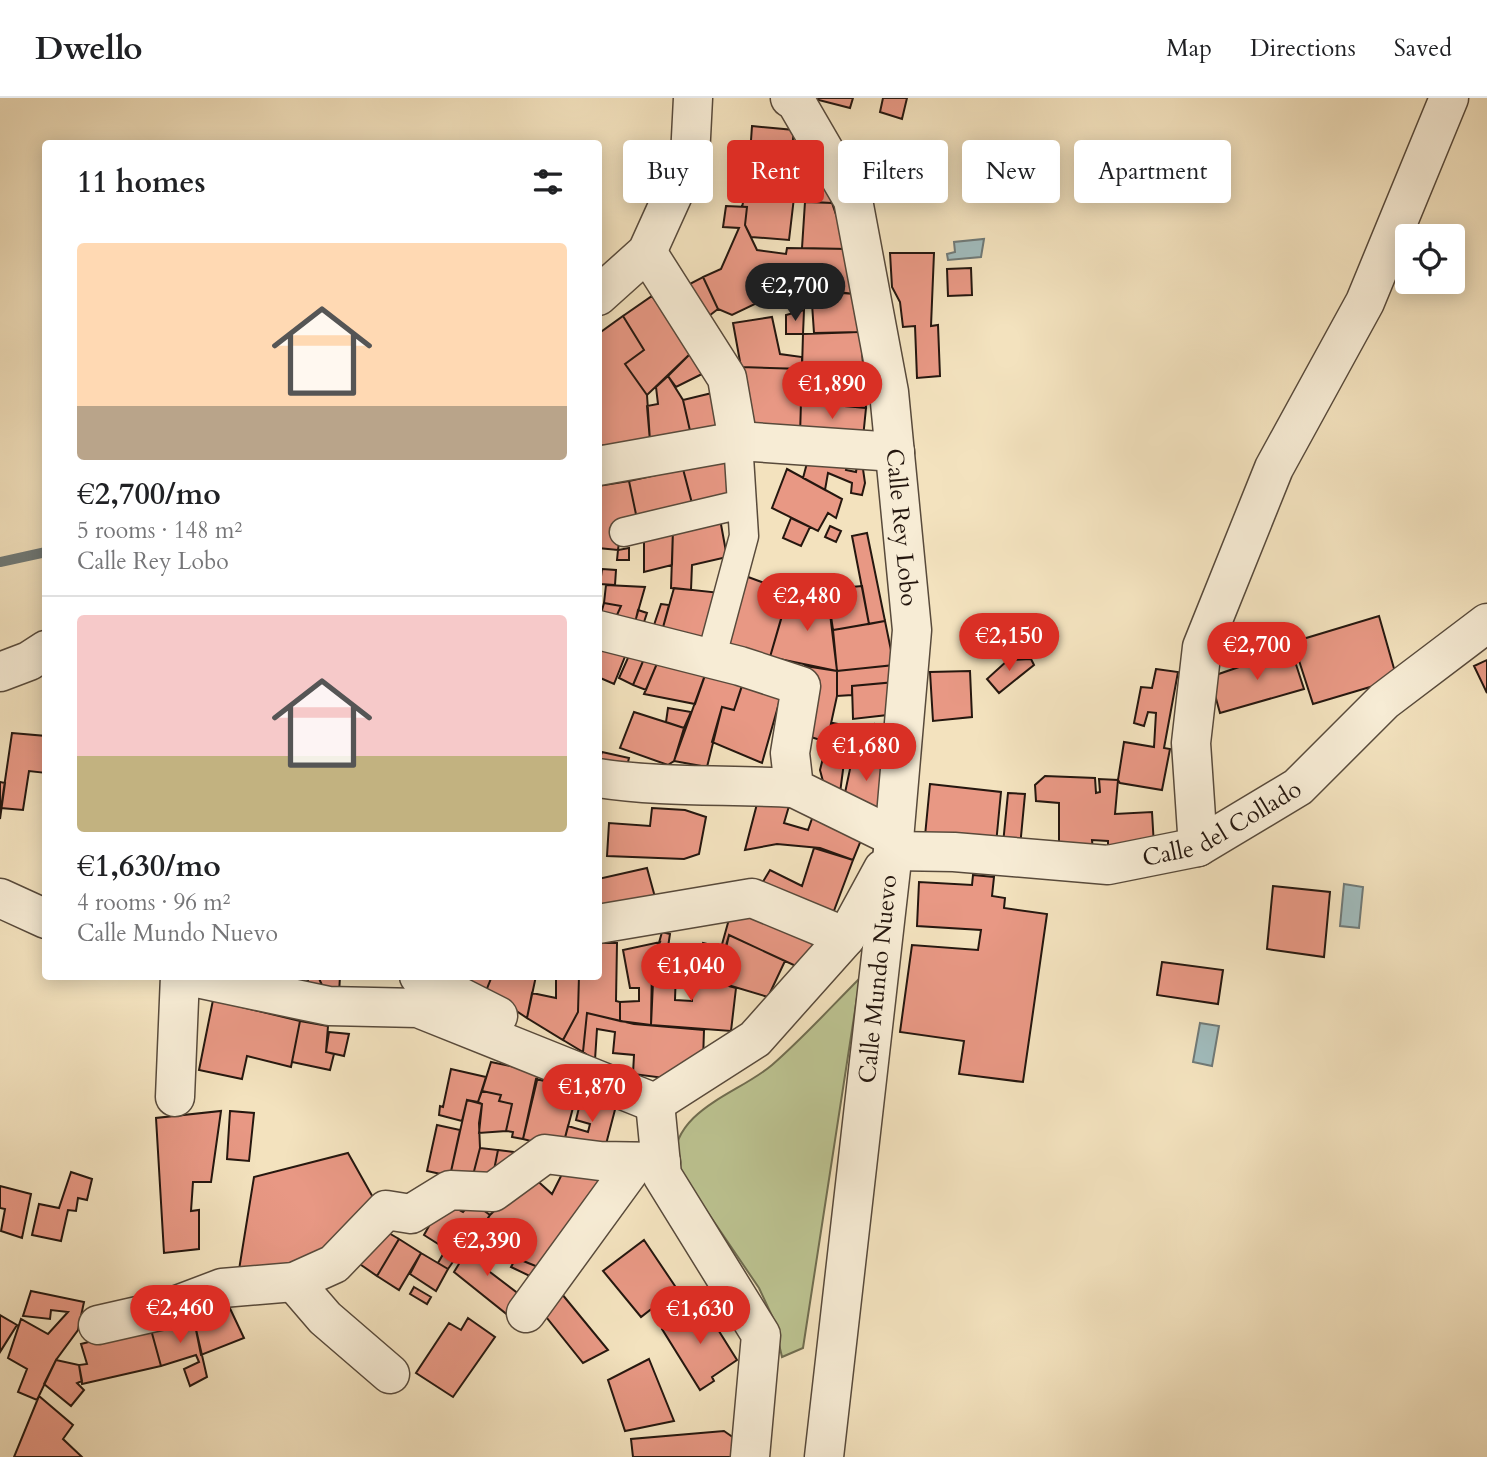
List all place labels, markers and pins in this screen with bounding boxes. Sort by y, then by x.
pin: €2,700 [738,264,852,323]
pin: €1,890 [775,362,889,421]
pin: €2,480 [750,574,864,633]
pin: €2,150 [952,614,1066,673]
pin: €2,700 [1200,622,1314,682]
pin: €1,680 [809,724,923,783]
pin: €1,040 [634,944,748,1003]
pin: €1,870 [535,1065,649,1124]
pin: €2,390 [430,1218,544,1278]
pin: €2,460 [123,1286,237,1345]
pin: €1,630 [643,1286,757,1346]

